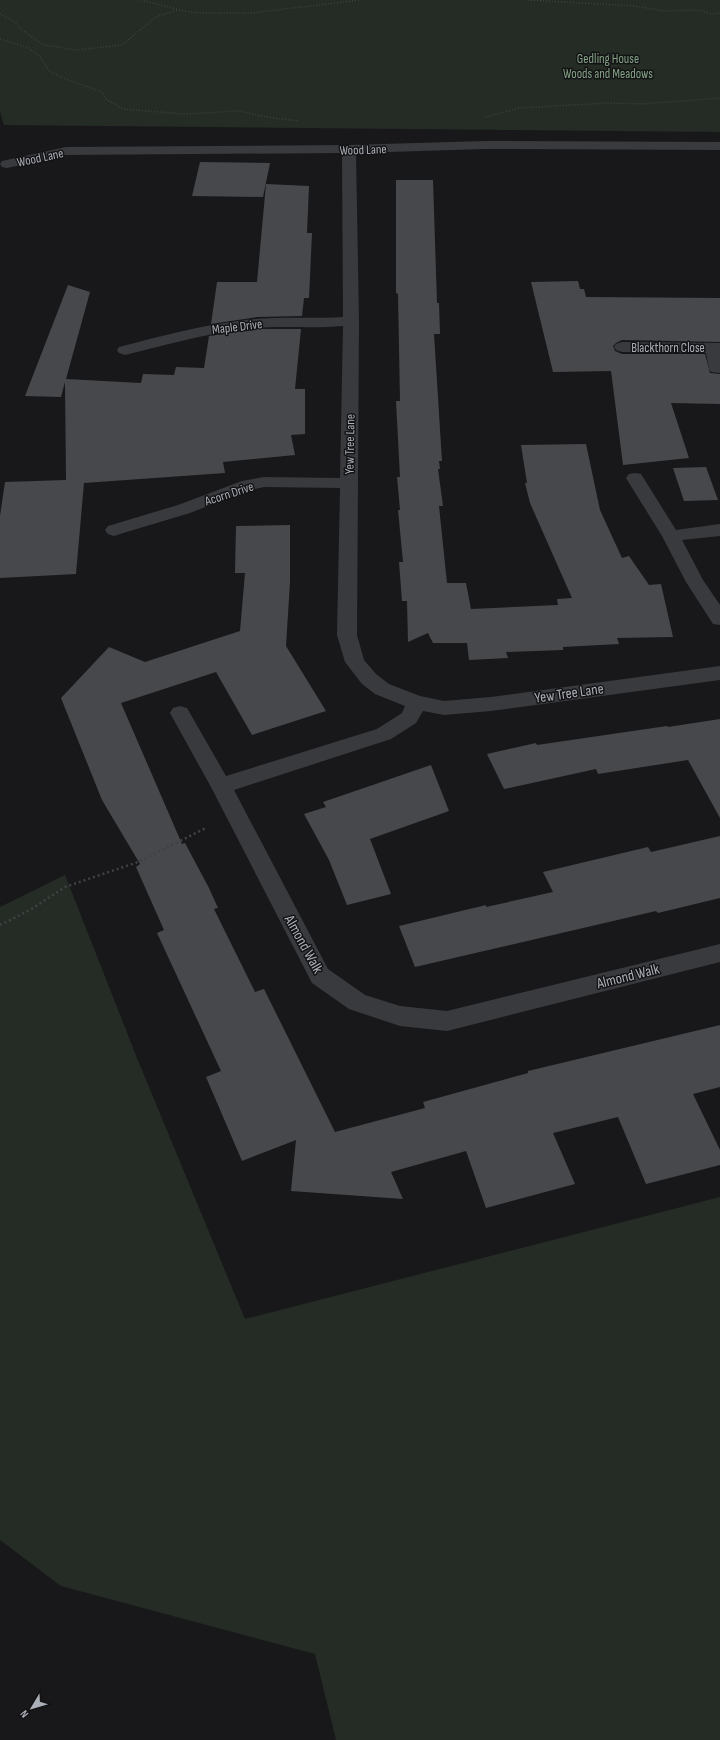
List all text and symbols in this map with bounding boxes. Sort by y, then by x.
park label: Gedling House Woods and Meadows [563,51,653,82]
street label: Wood Lane [339,141,387,159]
street label: Wood Lane [15,145,65,171]
street label: Maple Drive [211,316,263,338]
street label: Blackthorn Close [631,340,705,356]
street label: Yew Tree Lane [341,414,359,474]
street label: Acorn Drive [202,479,256,510]
street label: Yew Tree Lane [533,679,605,708]
street label: Almond Walk [279,911,328,977]
street label: Almond Walk [594,959,662,994]
north arrow [12,1688,52,1728]
text: N [18,1707,31,1720]

